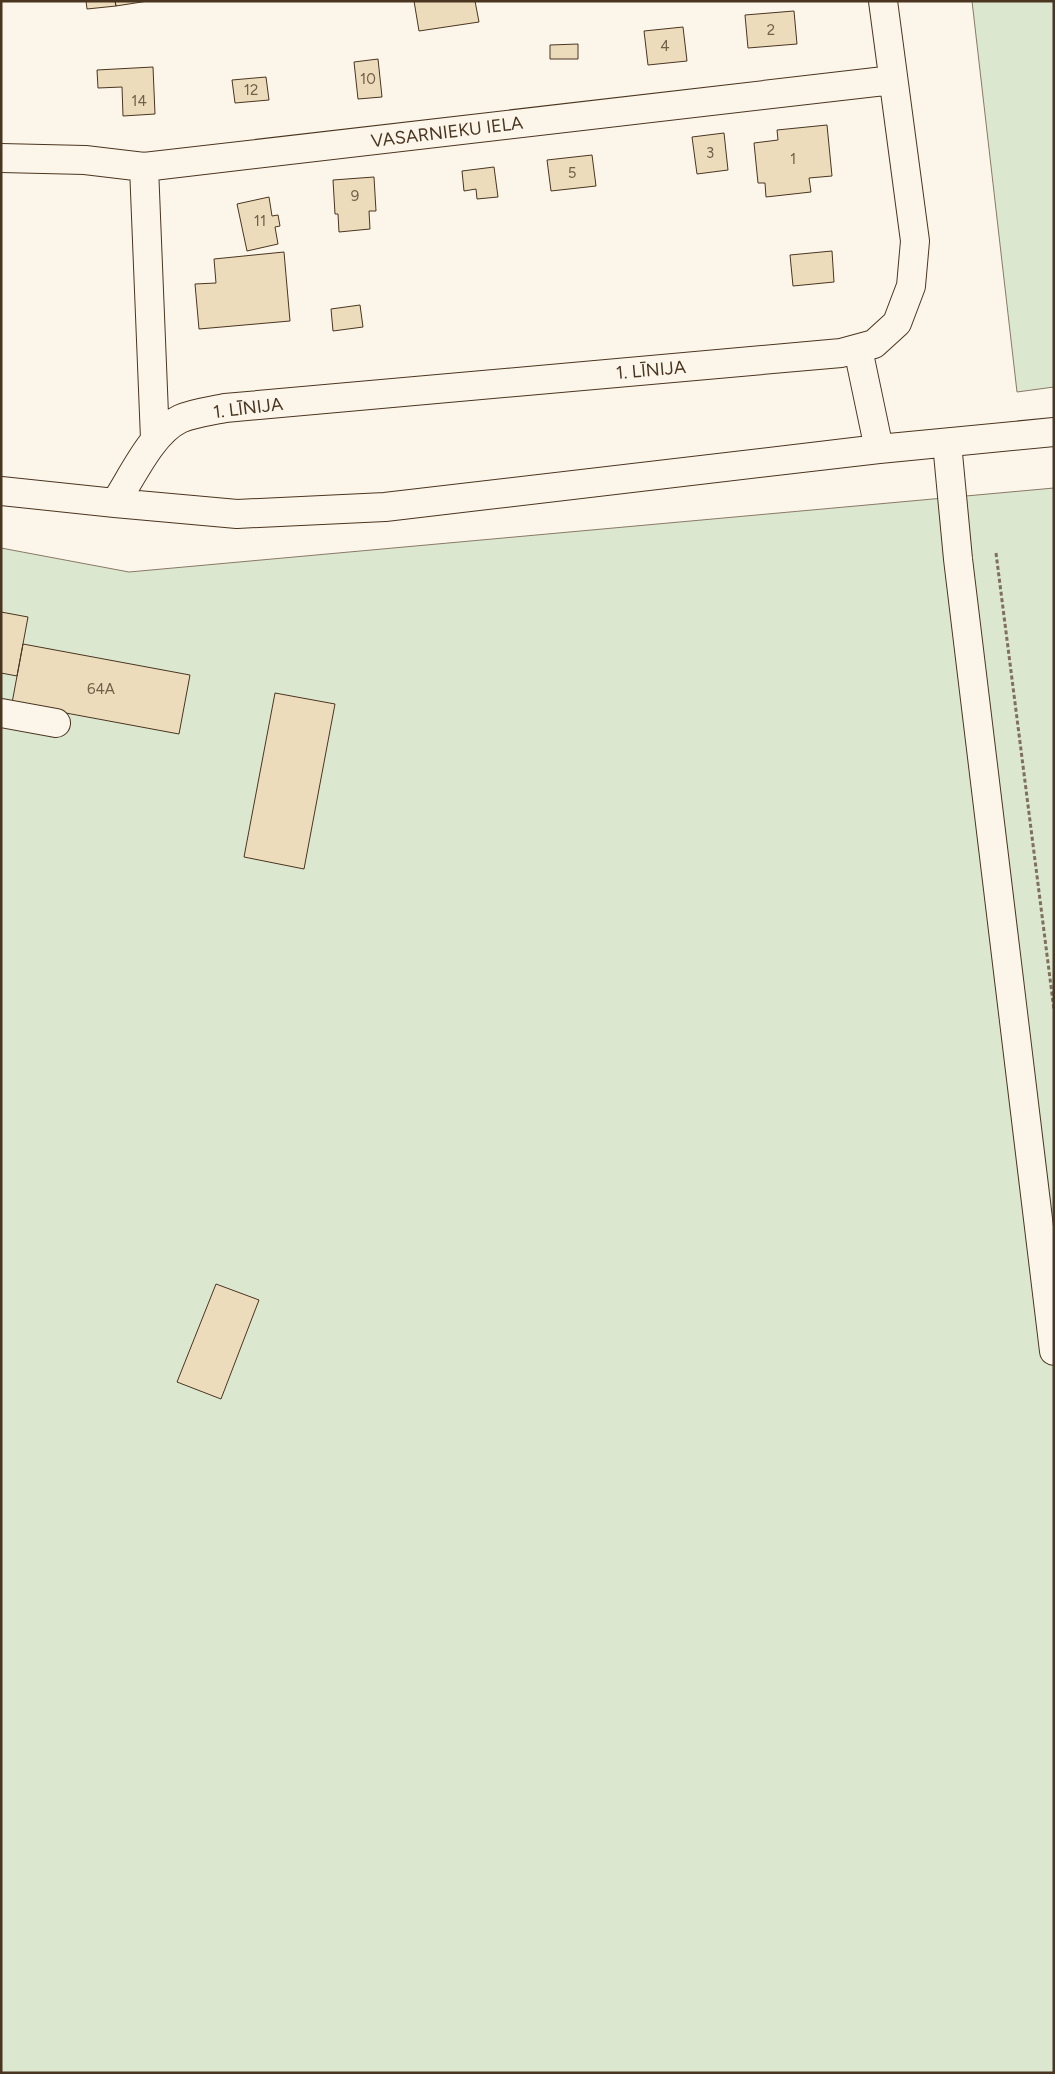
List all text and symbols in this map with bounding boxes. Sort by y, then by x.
house number: 2 [767,21,775,39]
house number: 4 [660,37,670,55]
house number: 10 [360,70,376,88]
house number: 12 [244,81,258,99]
house number: 14 [131,92,147,110]
street label: VASARNIEKU IELA [370,112,524,152]
house number: 3 [706,144,714,162]
house number: 1 [790,150,796,168]
house number: 5 [568,164,576,182]
house number: 9 [351,187,359,205]
house number: 11 [254,212,266,230]
street label: 1. LĪNIJA [615,356,687,384]
street label: 1. LĪNIJA [212,393,284,423]
house number: 64A [87,680,115,698]

